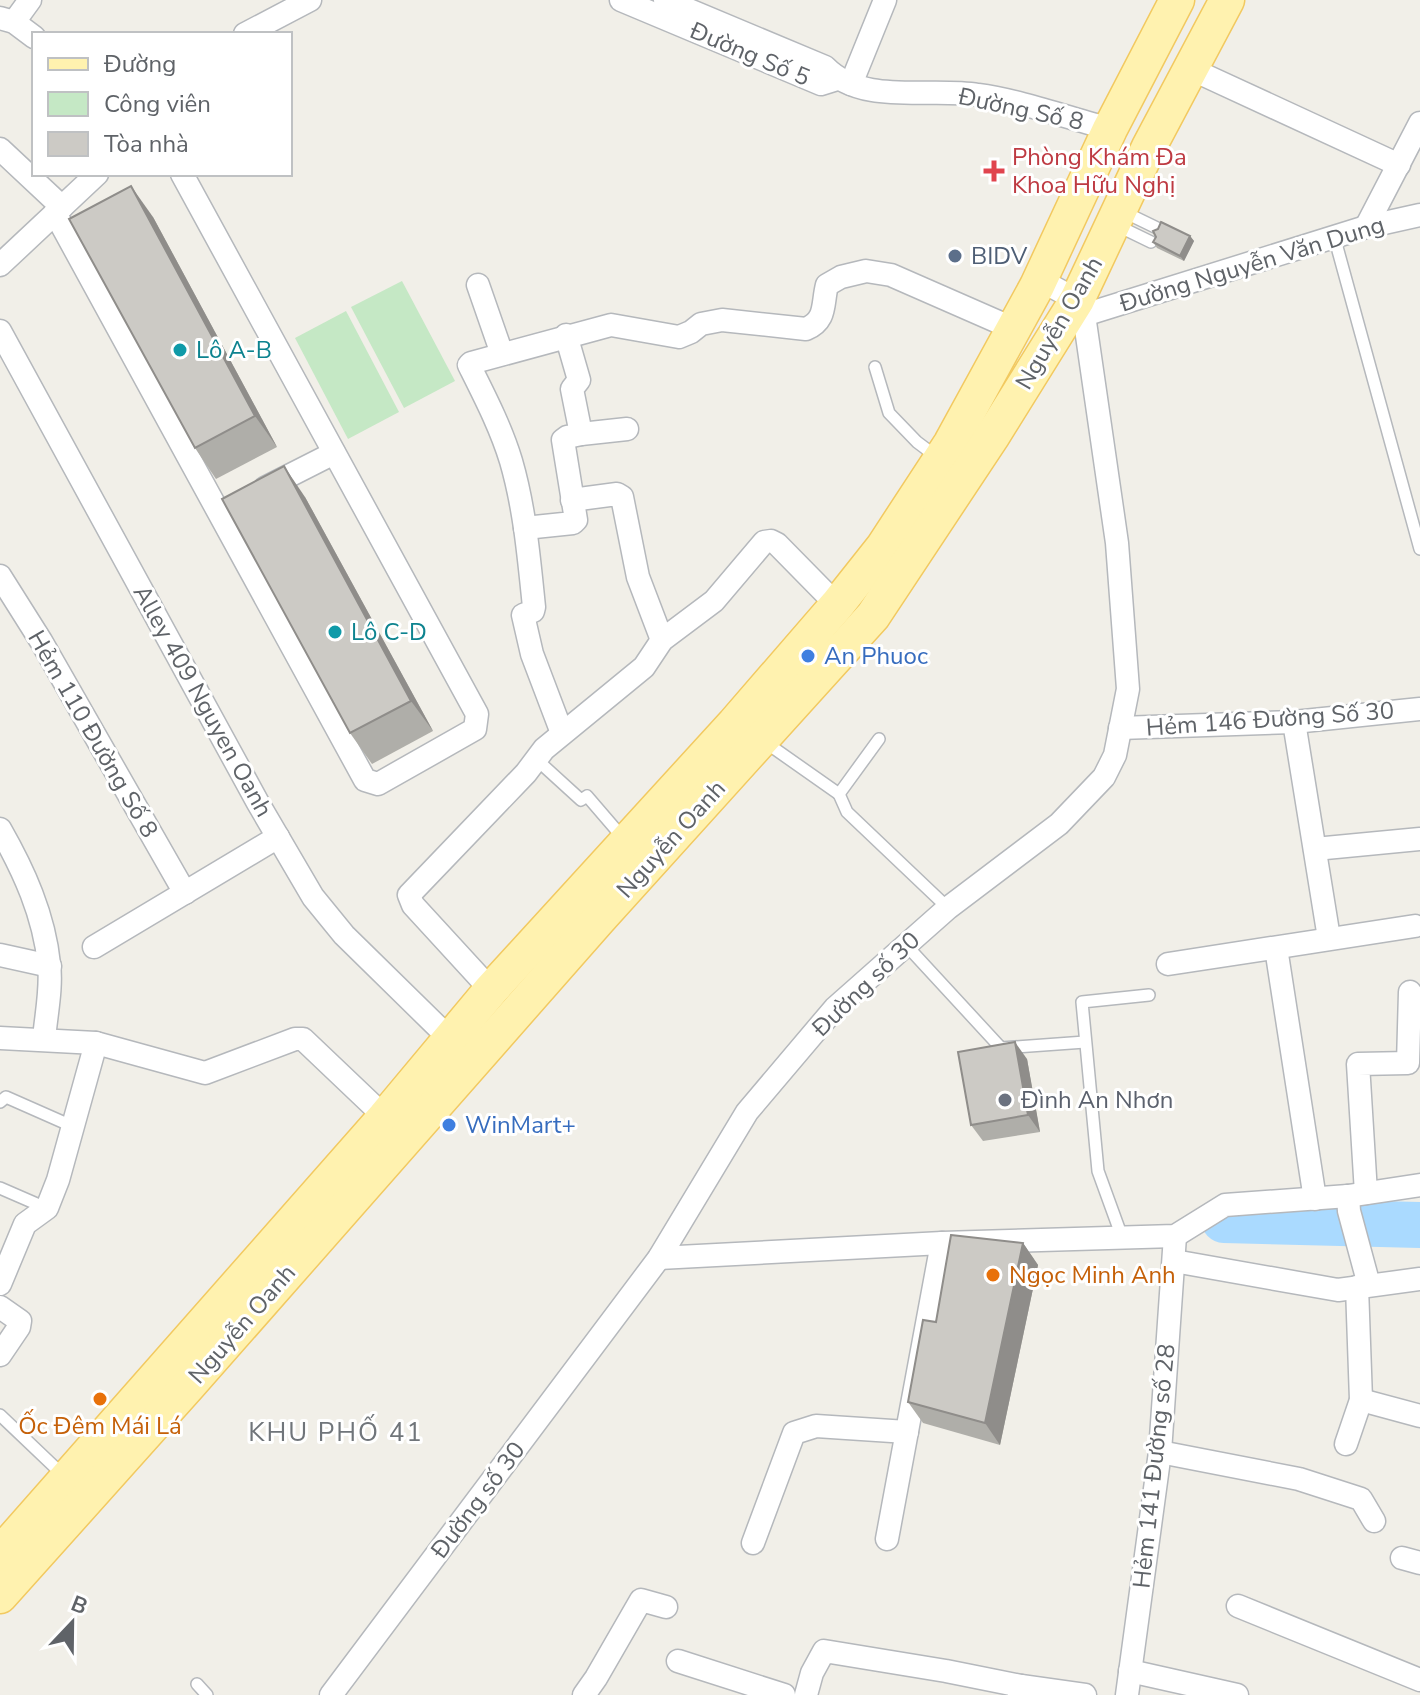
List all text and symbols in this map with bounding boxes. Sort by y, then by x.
street label: Đường Số 5 [684,14,815,94]
legend [32,32,292,176]
text: Đường [103,48,176,80]
street label: Đường Số 8 [955,80,1087,138]
text: Công viên [104,88,211,120]
text: Tòa nhà [104,128,189,160]
place label: Phòng Khám Đa Khoa Hữu Nghị [1012,141,1187,201]
marker: Phòng Khám Đa Khoa Hữu Nghị [983,160,1005,182]
street label: Đường Nguyễn Văn Dung [1115,208,1388,320]
place label: BIDV [971,240,1028,272]
marker: BIDV [946,247,964,265]
street label: Nguyễn Oanh [1008,251,1110,395]
place label: Lô A-B [196,334,272,366]
marker: Lô A-B [171,341,189,359]
street label: Alley 409 Nguyen Oanh [126,579,280,823]
place label: Lô C-D [351,616,427,648]
marker: Lô C-D [326,623,344,641]
street label: Hẻm 110 Đường Số 8 [21,625,165,843]
place label: An Phuoc [824,640,928,672]
marker: An Phuoc [799,647,817,665]
street label: Hẻm 146 Đường Số 30 [1145,694,1395,744]
street label: Nguyễn Oanh [609,773,733,905]
street label: Đường số 30 [804,924,927,1044]
place label: Đình An Nhơn [1020,1084,1173,1116]
marker: Đình An Nhơn [996,1091,1014,1109]
place label: WinMart+ [465,1109,576,1141]
marker: WinMart+ [440,1116,458,1134]
street label: Nguyễn Oanh [181,1257,303,1391]
place label: Ngọc Minh Anh [1009,1259,1176,1291]
marker: Ngọc Minh Anh [984,1266,1002,1284]
street label: Hẻm 141 Đường số 28 [1125,1342,1183,1590]
marker: Ốc Đêm Mái Lá [91,1390,109,1408]
place label: Ốc Đêm Mái Lá [18,1409,182,1442]
district label: KHU PHỐ 41 [248,1414,424,1450]
street label: Đường số 30 [423,1435,532,1566]
north arrow [32,1583,112,1663]
text: B [66,1589,92,1622]

